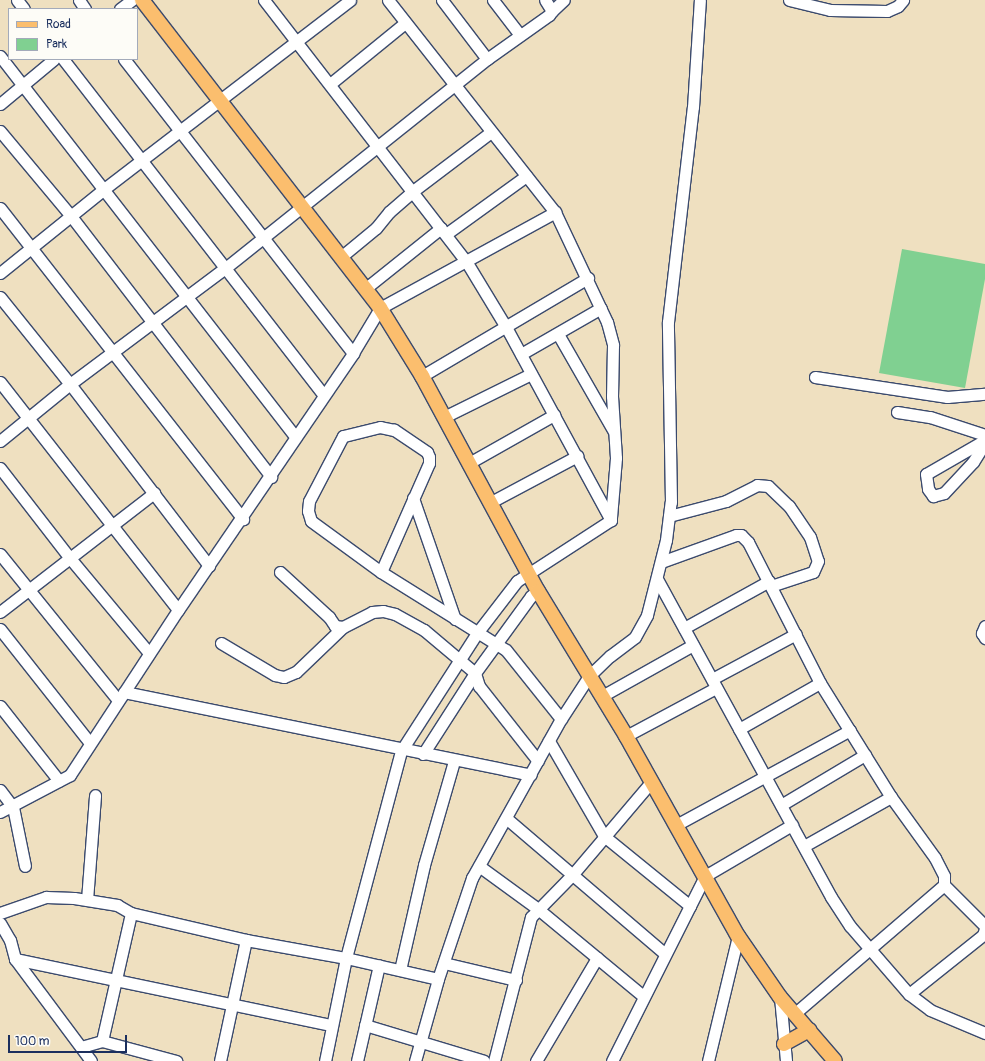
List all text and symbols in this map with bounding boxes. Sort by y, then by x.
legend [8,8,138,60]
text: Road [46,17,71,32]
text: Park [46,37,67,52]
scale bar [10,1027,129,1053]
text: 100 m [15,1034,49,1049]

